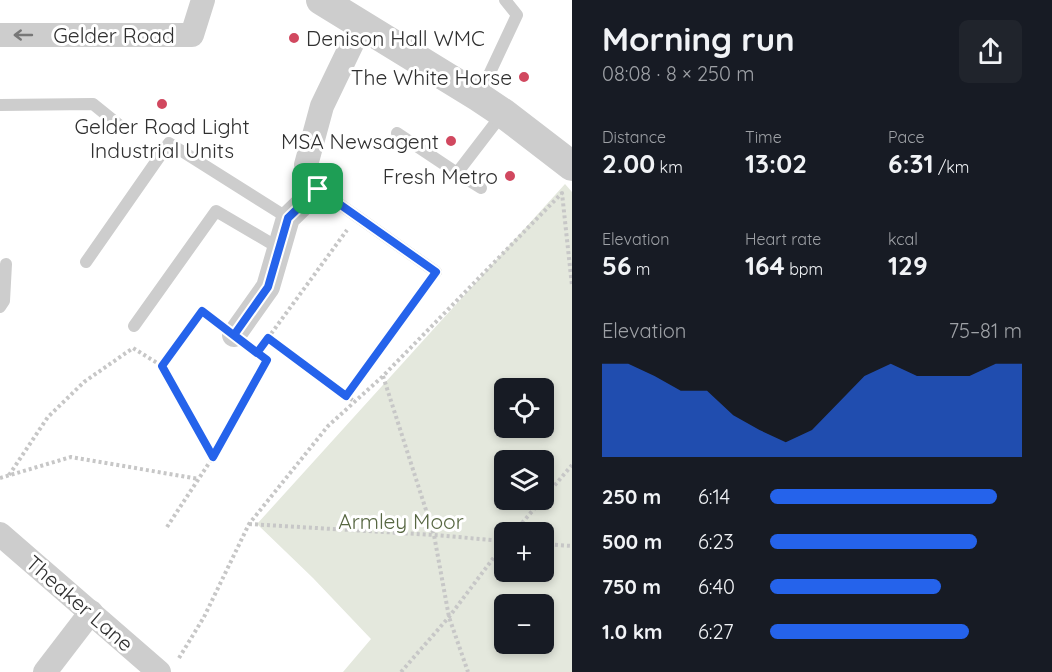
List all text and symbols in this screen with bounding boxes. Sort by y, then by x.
text: Morning run [602,18,795,59]
button: share [959,20,1022,83]
street label: Gelder Road [53,22,175,48]
place label: Denison Hall WMC [306,25,485,51]
one-way arrow [14,29,34,41]
marker: Denison Hall WMC [287,31,301,45]
text: 08:08 · 8 × 250 m [602,61,755,86]
place label: The White Horse [351,64,512,90]
marker: The White Horse [517,70,531,84]
marker: Gelder Road Light Industrial Units [155,97,169,111]
place label: Gelder Road Light Industrial Units [74,113,250,163]
text: Distance [602,127,666,147]
text: Time [745,127,782,147]
text: Pace [888,127,924,147]
place label: MSA Newsagent [281,128,439,154]
marker: MSA Newsagent [444,134,458,148]
text: 2.00 [602,147,655,180]
text: 13:02 [745,147,807,180]
text: 6:31 [888,147,934,180]
text: km [655,157,683,177]
text: /km [934,157,969,177]
pin [292,163,343,214]
place label: Fresh Metro [383,163,498,189]
marker: Fresh Metro [503,169,517,183]
icon: arrive [301,172,334,205]
text: Elevation [602,229,669,249]
text: Heart rate [745,229,821,249]
text: kcal [888,229,918,249]
text: 56 [602,249,631,282]
text: 164 [745,249,785,282]
text: 129 [888,249,928,282]
text: m [631,259,650,279]
text: bpm [785,259,823,279]
text: Elevation [602,318,686,343]
text: 75–81 m [949,318,1022,343]
map controls [494,378,554,654]
button: locate [494,378,554,438]
button: layers [494,450,554,510]
text: 250 m [602,484,661,509]
text: 6:14 [698,484,730,509]
park label: Armley Moor [338,508,464,534]
button: + [494,522,554,582]
text: 500 m [602,529,662,554]
text: 6:23 [698,529,734,554]
street label: Theaker Lane [21,549,139,657]
text: 750 m [602,574,661,599]
text: 6:40 [698,574,735,599]
button: − [494,594,554,654]
text: 1.0 km [602,619,662,644]
text: 6:27 [698,619,733,644]

